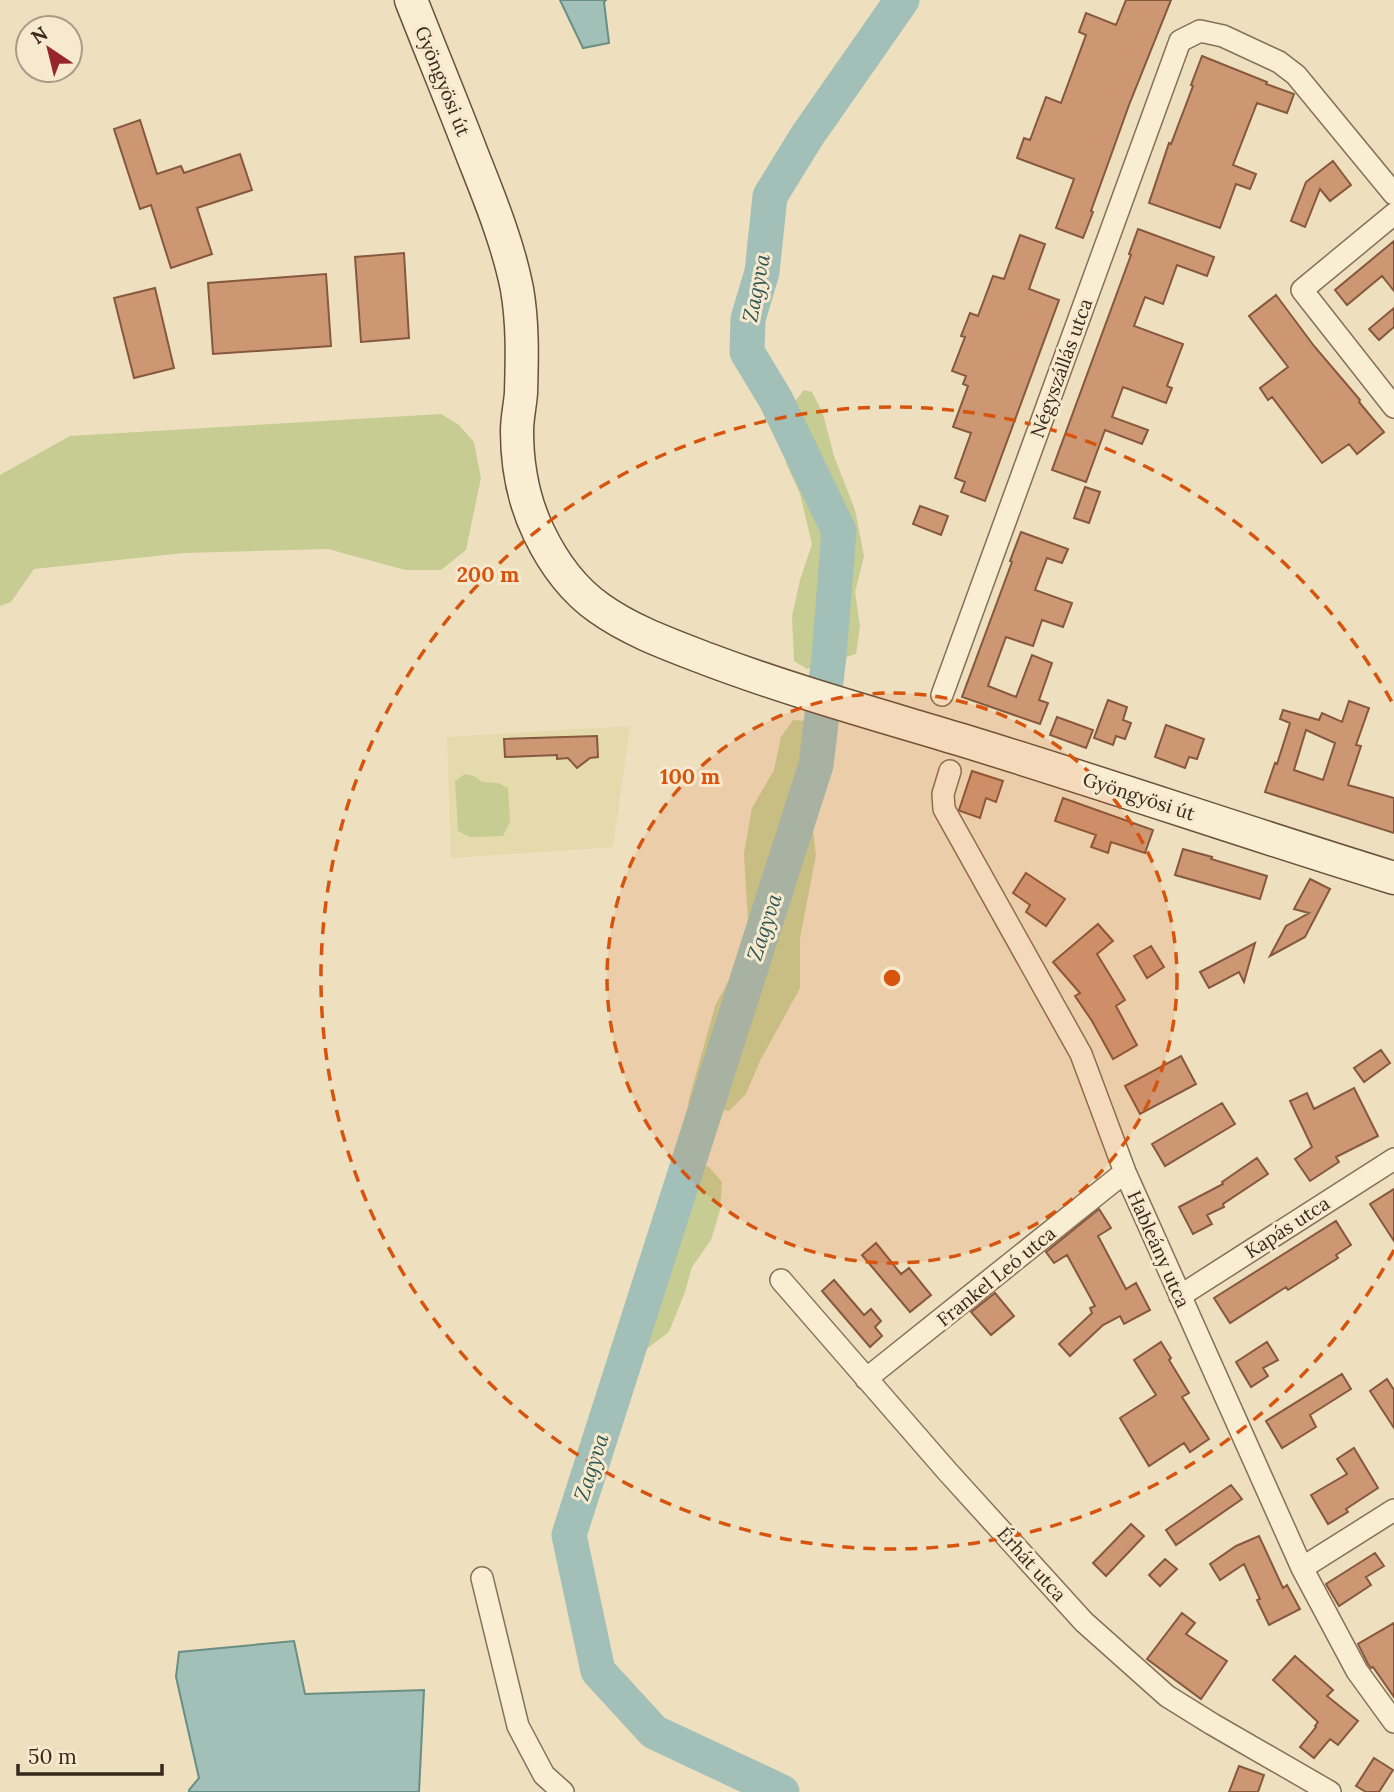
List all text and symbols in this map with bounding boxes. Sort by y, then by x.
north arrow [14,14,84,84]
text: N [26,21,52,49]
street label: Gyöngyösi út [410,22,476,140]
water label: Zagyva [736,251,776,324]
street label: Négyszállás utca [1025,295,1097,441]
text: 200 m [457,561,519,588]
text: 100 m [660,763,720,790]
street label: Gyöngyösi út [1080,767,1199,826]
water label: Zagyva [741,890,788,964]
centre of rings [880,966,904,990]
street label: Hableány utca [1122,1187,1196,1312]
street label: Kapás utca [1240,1191,1334,1263]
street label: Frankel Leó utca [932,1221,1060,1331]
water label: Zagyva [568,1430,615,1504]
street label: Érhát utca [992,1522,1072,1606]
scale bar [18,1732,161,1776]
text: 50 m [28,1743,77,1770]

